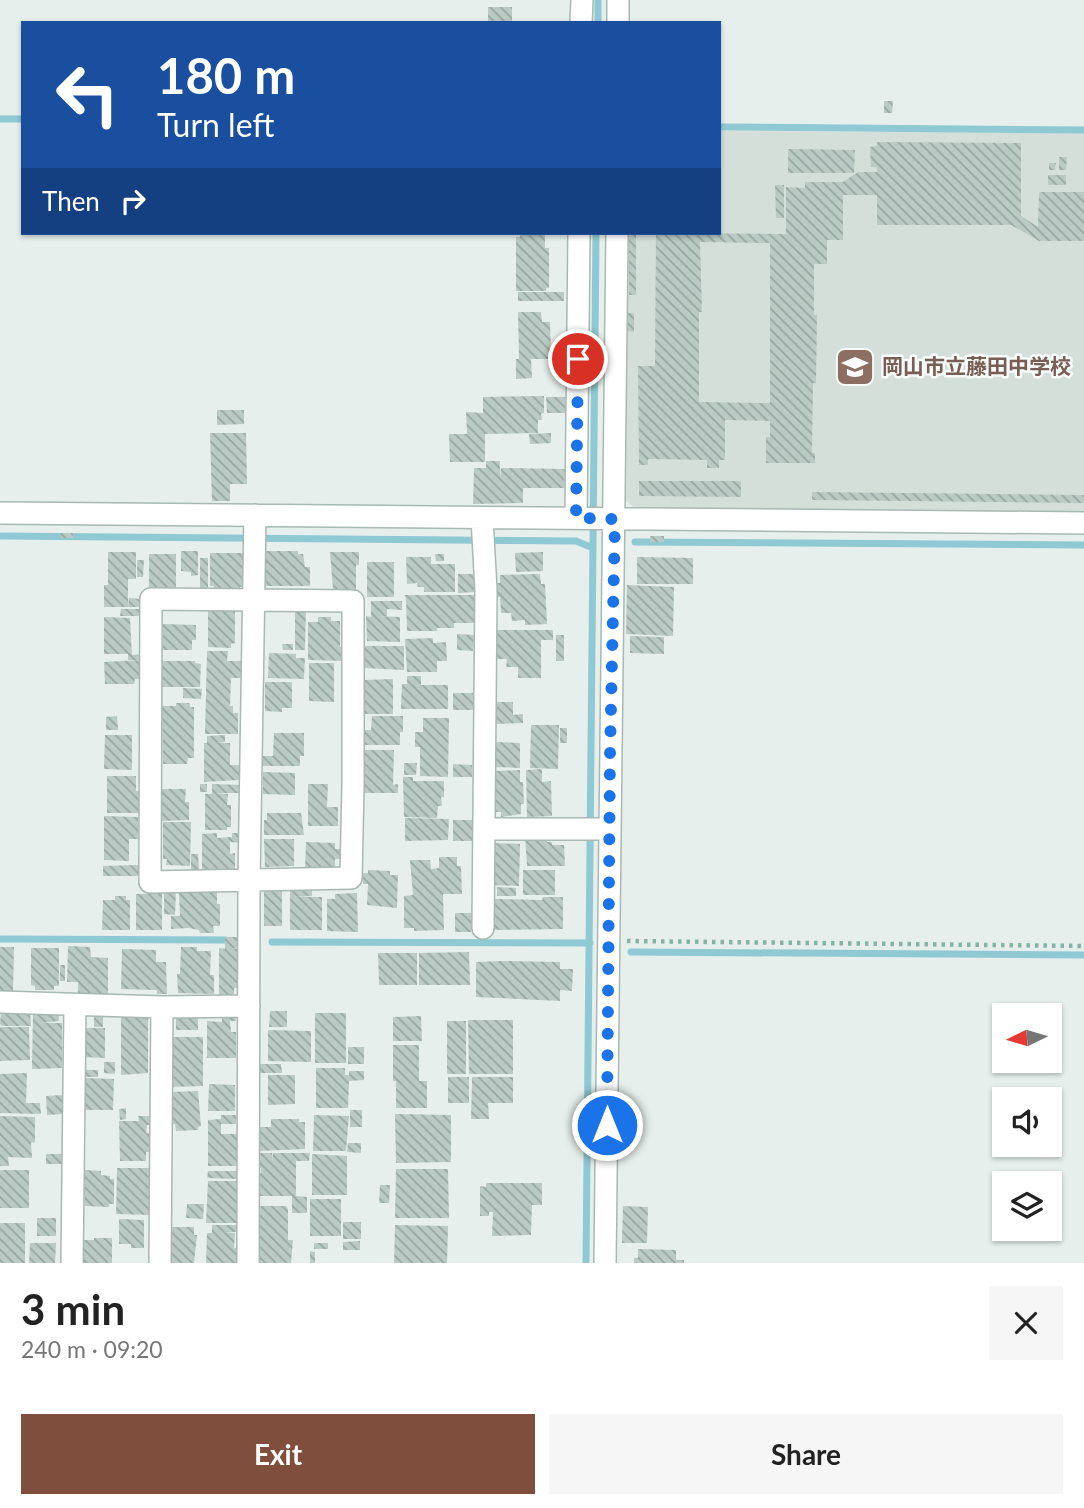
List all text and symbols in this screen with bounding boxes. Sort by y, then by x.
text: 180 m [157,46,295,104]
icon: left [42,49,133,140]
text: Turn left [157,105,274,144]
icon: right [114,182,152,220]
text: Then [42,185,100,217]
pin [548,329,608,389]
icon: arrive [559,340,597,378]
school or university icon: 岡山市立藤田中学校 [834,346,876,388]
place label: 岡山市立藤田中学校 [882,353,1071,378]
north arrow [992,1003,1062,1073]
map controls [992,1003,1062,1241]
button: sound [992,1087,1062,1157]
position arrow [570,1088,644,1162]
button: layers [992,1171,1062,1241]
text: 3 min [21,1284,125,1334]
button: close [989,1286,1063,1360]
text: 240 m · 09:20 [21,1335,163,1363]
button: Exit [21,1414,535,1494]
button: Share [549,1414,1063,1494]

